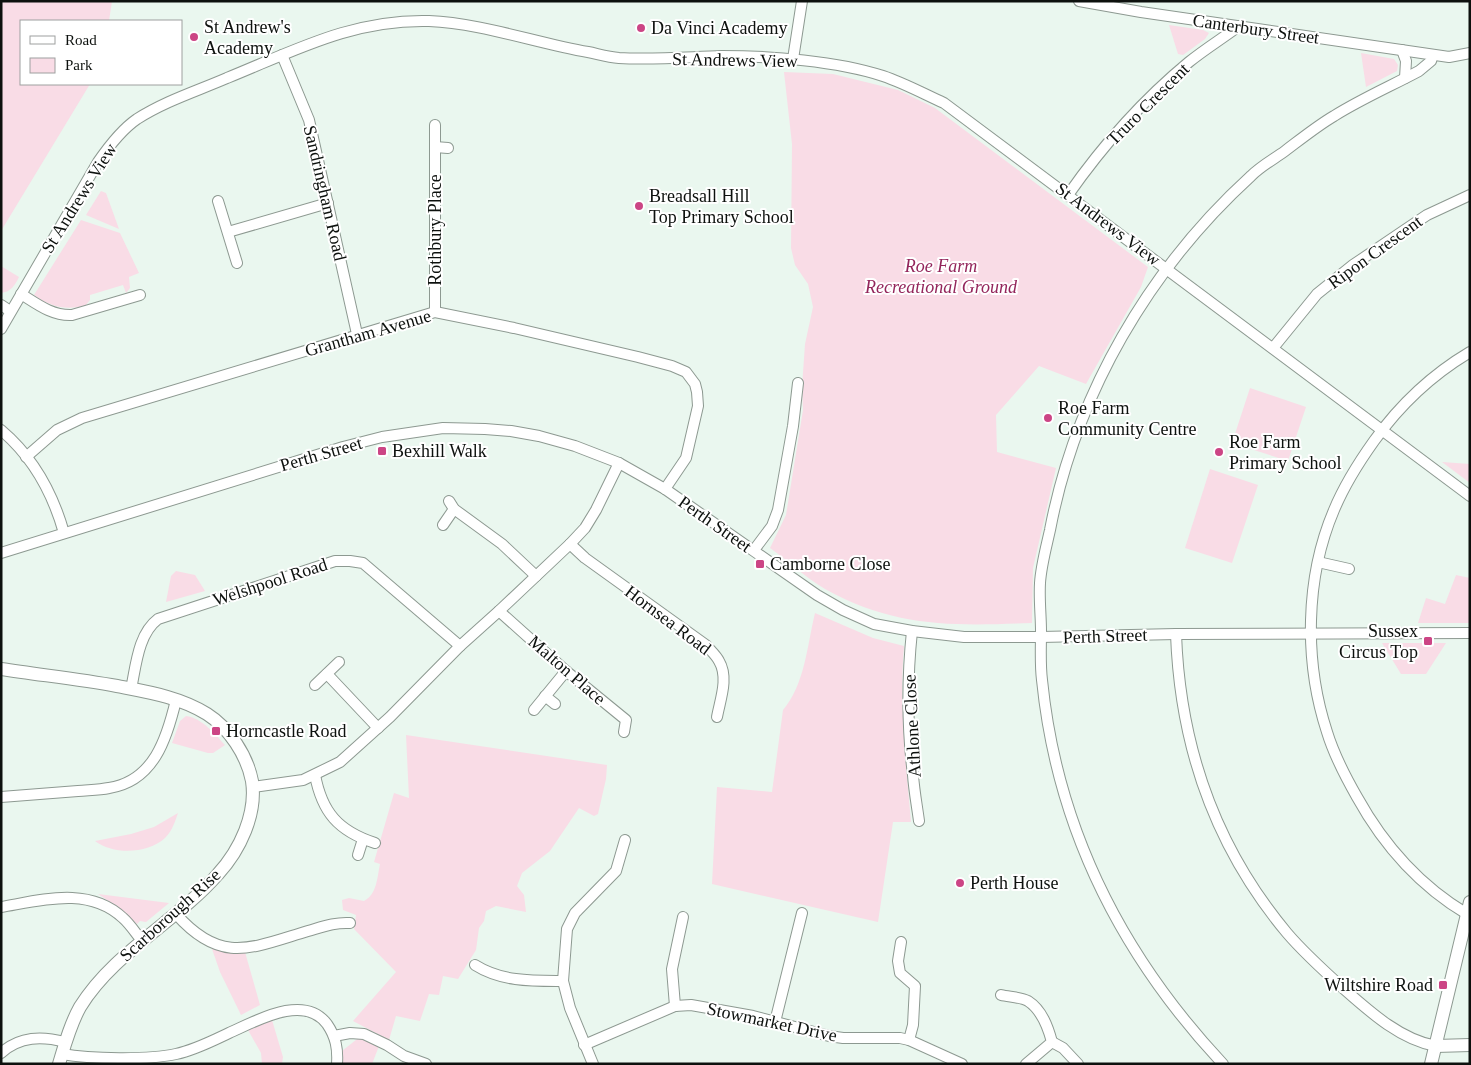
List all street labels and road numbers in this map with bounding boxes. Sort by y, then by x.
street label: Canterbury Street [1191,10,1321,48]
street label: St Andrews View [672,49,798,71]
street label: Truro Crescent [1103,59,1193,149]
street label: Sandringham Road [300,123,350,263]
street label: St Andrews View [37,139,121,257]
street label: Rothbury Place [425,174,445,286]
street label: St Andrews View [1052,178,1164,270]
street label: Ripon Crescent [1324,211,1426,293]
street label: Grantham Avenue [303,305,433,361]
street label: Perth Street [278,433,364,475]
street label: Perth Street [675,492,755,556]
street label: Welshpool Road [210,554,330,610]
street label: Hornsea Road [621,581,715,659]
street label: Perth Street [1062,625,1148,647]
street label: Malton Place [524,631,610,709]
street label: Athlone Close [899,674,925,778]
street label: Scarborough Rise [116,865,224,965]
street label: Stowmarket Drive [705,998,839,1046]

